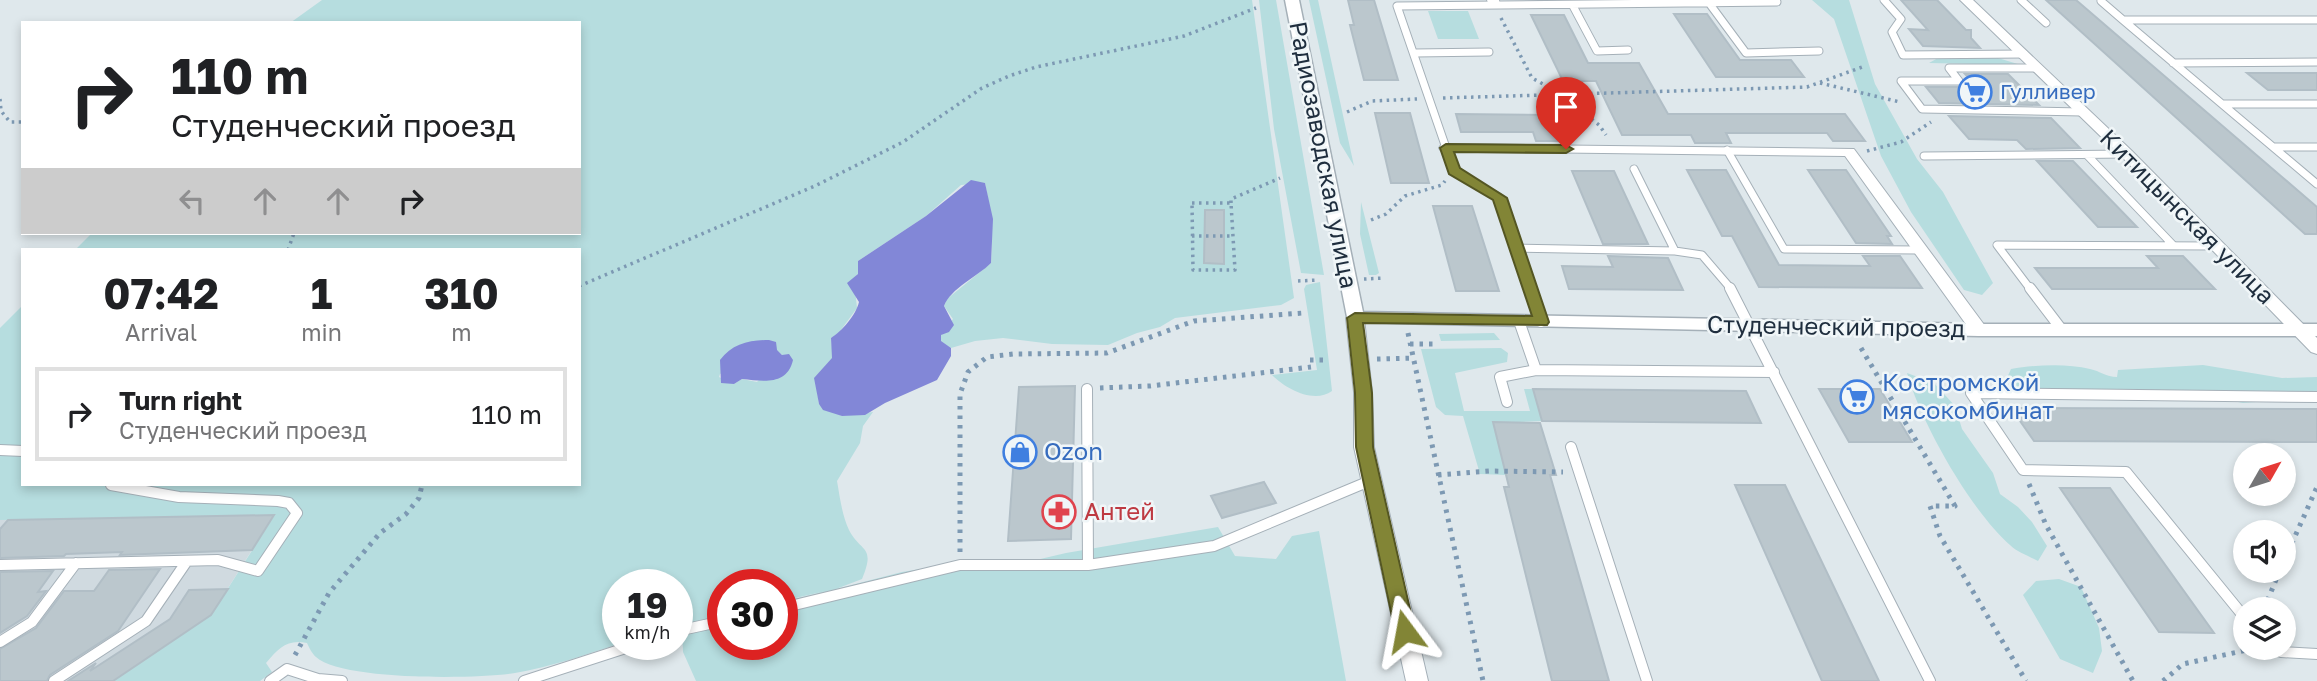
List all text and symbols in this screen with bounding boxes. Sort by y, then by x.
street label: Радиозаводская улица [1284,19,1365,291]
text: 110 m [171,46,308,105]
icon: right [56,49,147,140]
supermarket icon: Гулливер [1956,73,1994,111]
pin [1536,77,1596,149]
place label: Гулливер [2000,78,2096,104]
icon: arrive [1547,88,1585,126]
text: Студенческий проезд [171,106,515,144]
street label: Китицынская улица [2095,123,2281,309]
icon: left [173,182,211,220]
icon: ahead [246,182,284,220]
icon: ahead [319,182,357,220]
icon: right [392,182,430,220]
text: 07:42 [103,268,219,318]
text: 1 [311,268,332,318]
text: 310 [424,268,499,318]
street label: Студенческий проезд [1707,309,1965,342]
text: Arrival [125,318,197,346]
text: min [301,318,342,346]
text: m [451,318,472,346]
place label: Костромской мясокомбинат [1882,367,2054,424]
supermarket icon: Костромской мясокомбинат [1838,378,1876,416]
text: Turn right [119,385,242,416]
icon: right [60,395,98,433]
text: 110 m [471,399,542,430]
text: Студенческий проезд [119,416,367,444]
shop icon: Ozon [1001,433,1039,471]
place label: Ozon [1044,436,1103,465]
north arrow [2233,443,2296,506]
map controls [2233,443,2296,660]
pharmacy icon: Антей [1040,493,1078,531]
place label: Антей [1084,496,1155,525]
button: sound [2233,520,2296,583]
speed limit sign: 30 [707,569,798,660]
text: 19 [627,584,668,626]
position arrow [1368,594,1442,668]
button: layers [2233,597,2296,660]
text: km/h [625,621,670,643]

